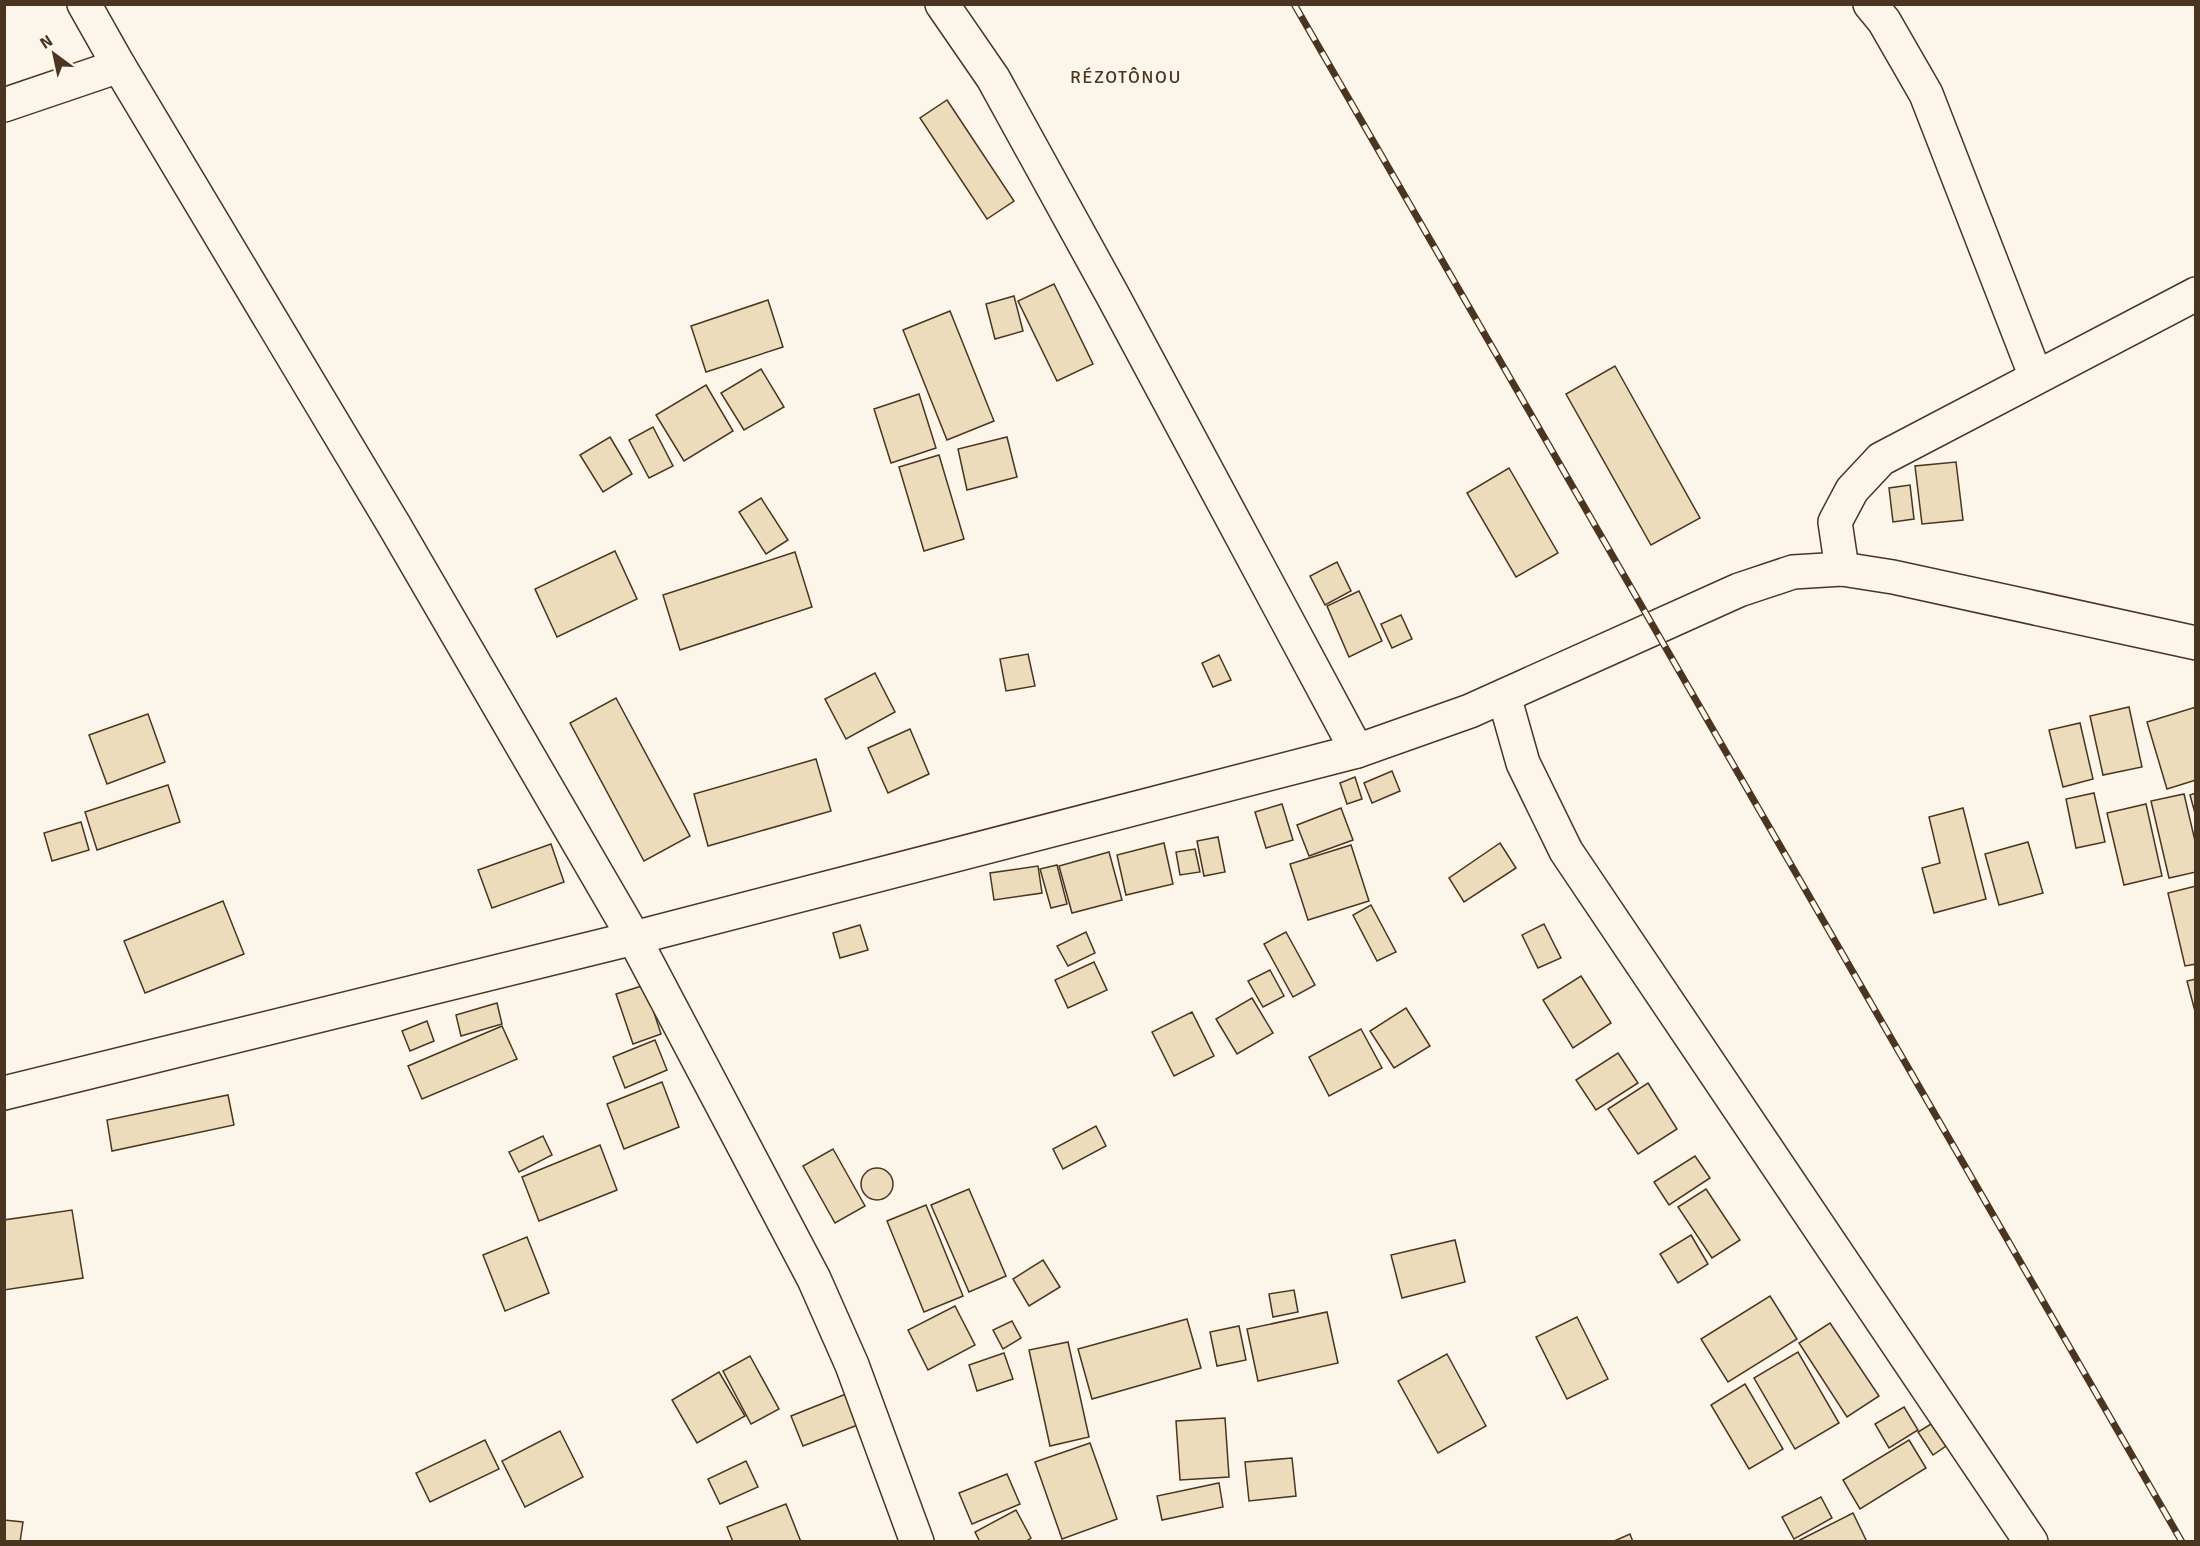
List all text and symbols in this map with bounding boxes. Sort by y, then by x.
north arrow [24,24,84,84]
text: N [36,31,56,54]
district label: RÉZOTÔNOU [1070,66,1182,88]

